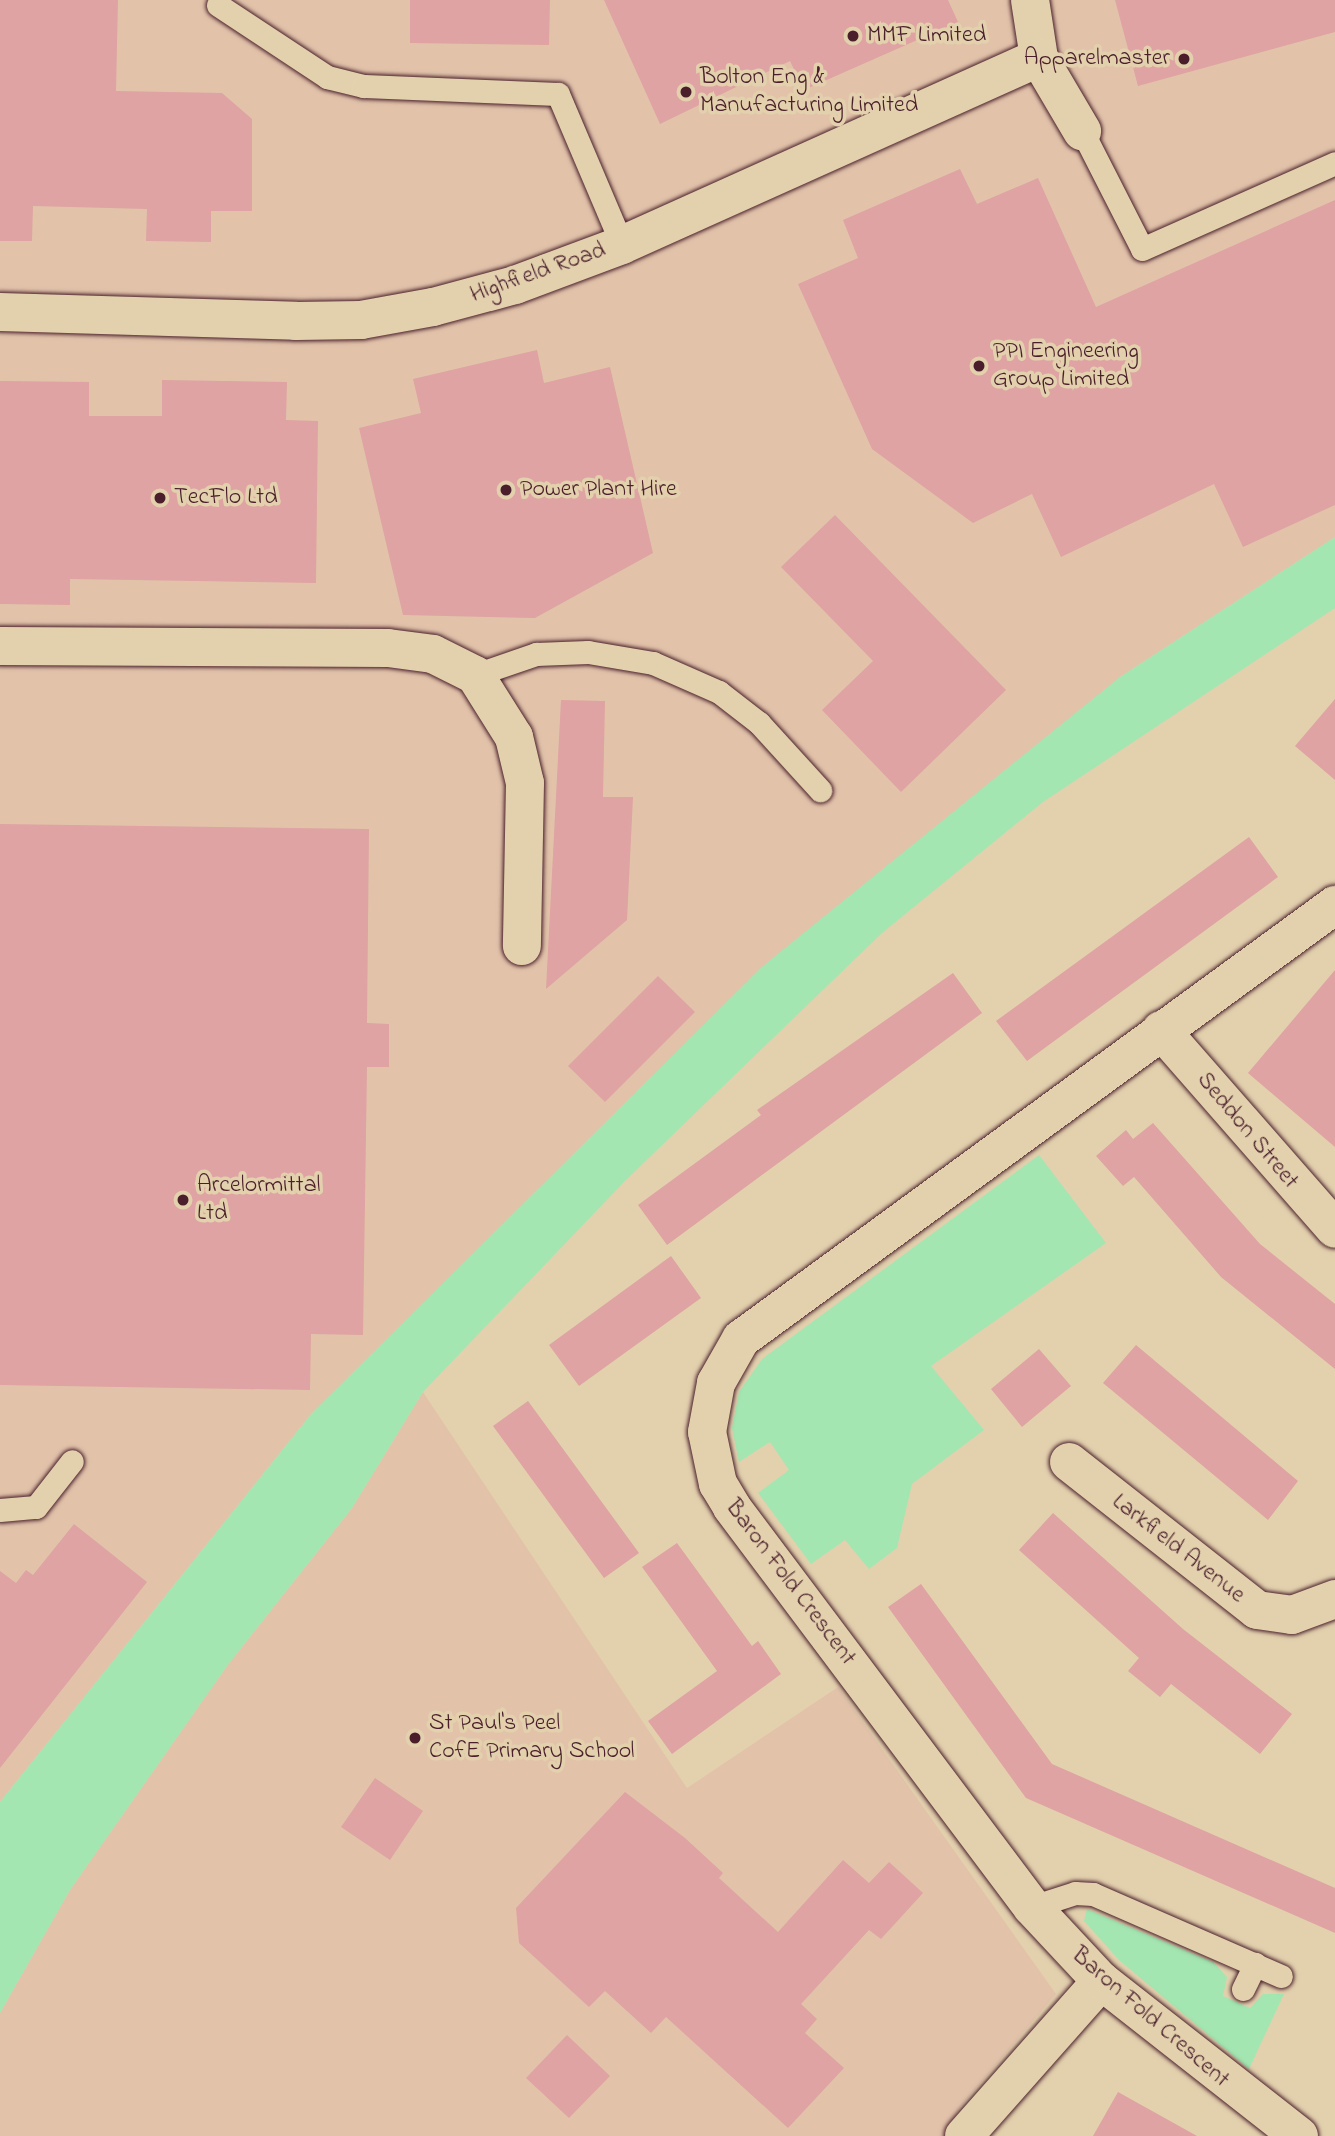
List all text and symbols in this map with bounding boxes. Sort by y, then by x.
place label: MMF Limited [867,22,986,50]
marker: MMF Limited [845,28,861,44]
place label: Apparelmaster [1024,45,1170,73]
marker: Apparelmaster [1176,51,1192,67]
place label: Bolton Eng & Manufacturing Limited [700,64,918,120]
marker: Bolton Eng & Manufacturing Limited [678,84,694,100]
street label: Highfield Road [466,236,610,310]
place label: PPI Engineering Group Limited [993,338,1139,394]
marker: PPI Engineering Group Limited [971,358,987,374]
place label: Power Plant Hire [520,476,677,504]
marker: Power Plant Hire [498,482,514,498]
place label: TecFlo Ltd [174,484,278,512]
marker: TecFlo Ltd [152,490,168,506]
street label: Seddon Street [1190,1067,1304,1195]
place label: Arcelormittal Ltd [197,1172,321,1228]
marker: Arcelormittal Ltd [175,1192,191,1208]
street label: Larkfield Avenue [1106,1488,1250,1610]
street label: Baron Fold Crescent [718,1494,862,1672]
place label: St Paul's Peel CofE Primary School [429,1710,635,1766]
marker: St Paul's Peel CofE Primary School [407,1730,423,1746]
street label: Baron Fold Crescent [1065,1941,1235,2095]

